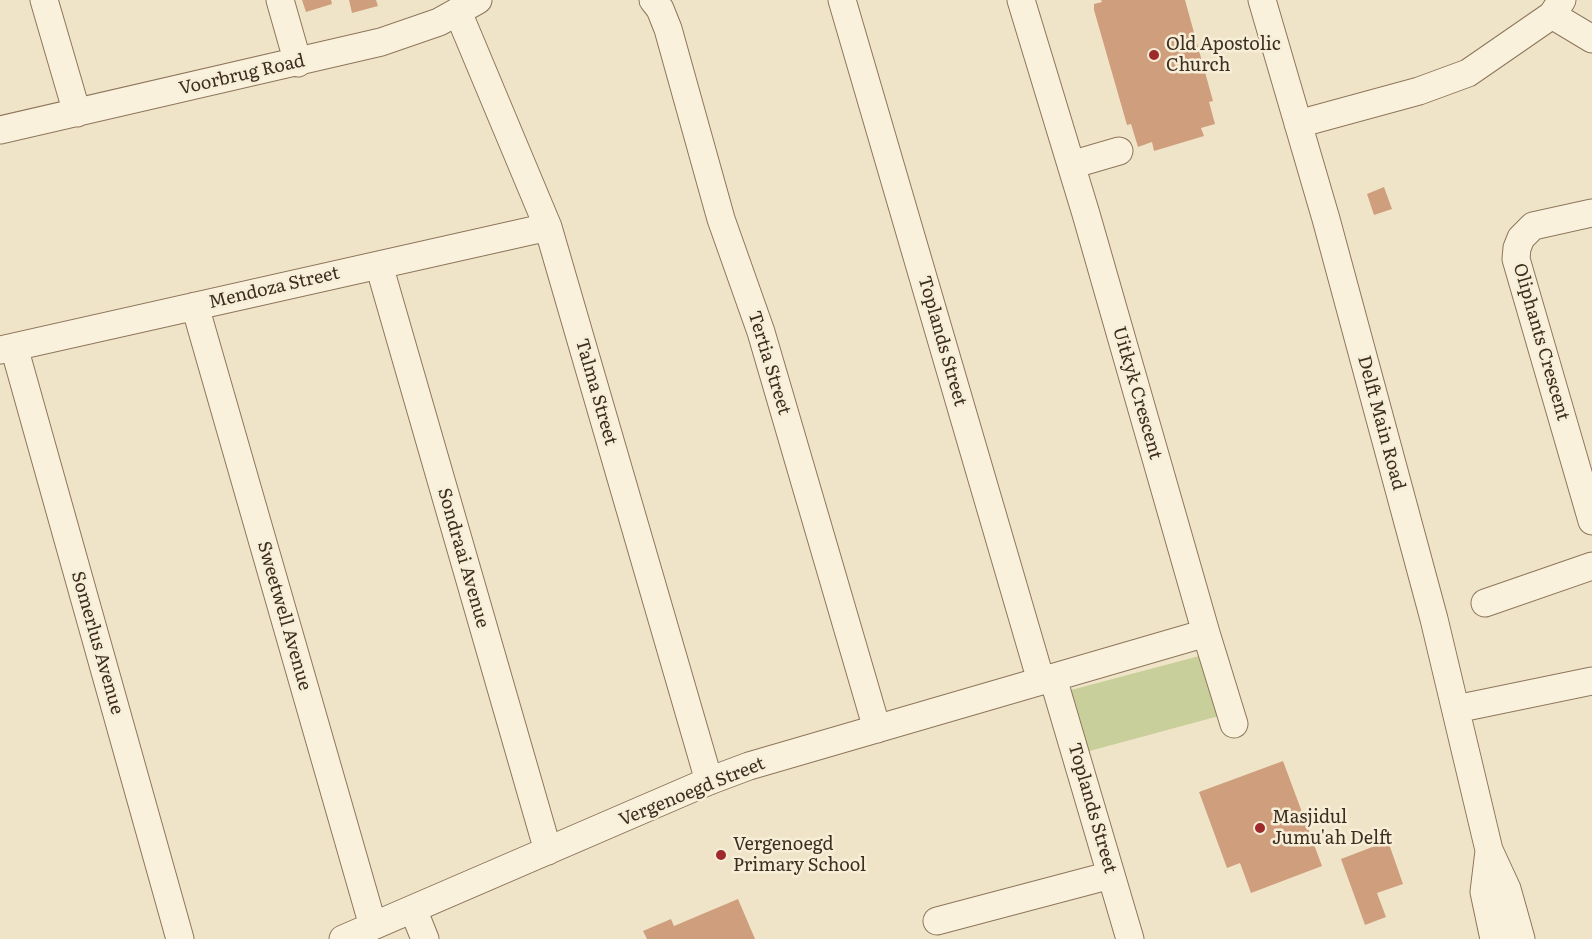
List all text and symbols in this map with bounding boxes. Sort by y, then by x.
place label: Old Apostolic Church [1166,34,1281,76]
marker: Old Apostolic Church [1147,48,1161,62]
street label: Voorbrug Road [177,50,307,100]
street label: Oliphants Crescent [1508,261,1574,423]
street label: Mendoza Street [207,262,341,314]
street label: Toplands Street [913,273,971,409]
street label: Tertia Street [743,308,795,418]
street label: Uitkyk Crescent [1108,324,1166,462]
street label: Talma Street [570,336,622,448]
street label: Delft Main Road [1353,353,1409,493]
street label: Sondraai Avenue [433,486,493,630]
street label: Sweetwell Avenue [252,539,316,693]
street label: Somerlus Avenue [66,569,128,717]
street label: Toplands Street [1063,740,1121,876]
street label: Vergenoegd Street [616,753,768,831]
place label: Masjidul Jumu'ah Delft [1272,807,1392,850]
marker: Masjidul Jumu'ah Delft [1253,821,1267,835]
place label: Vergenoegd Primary School [733,834,866,876]
marker: Vergenoegd Primary School [714,848,728,862]

